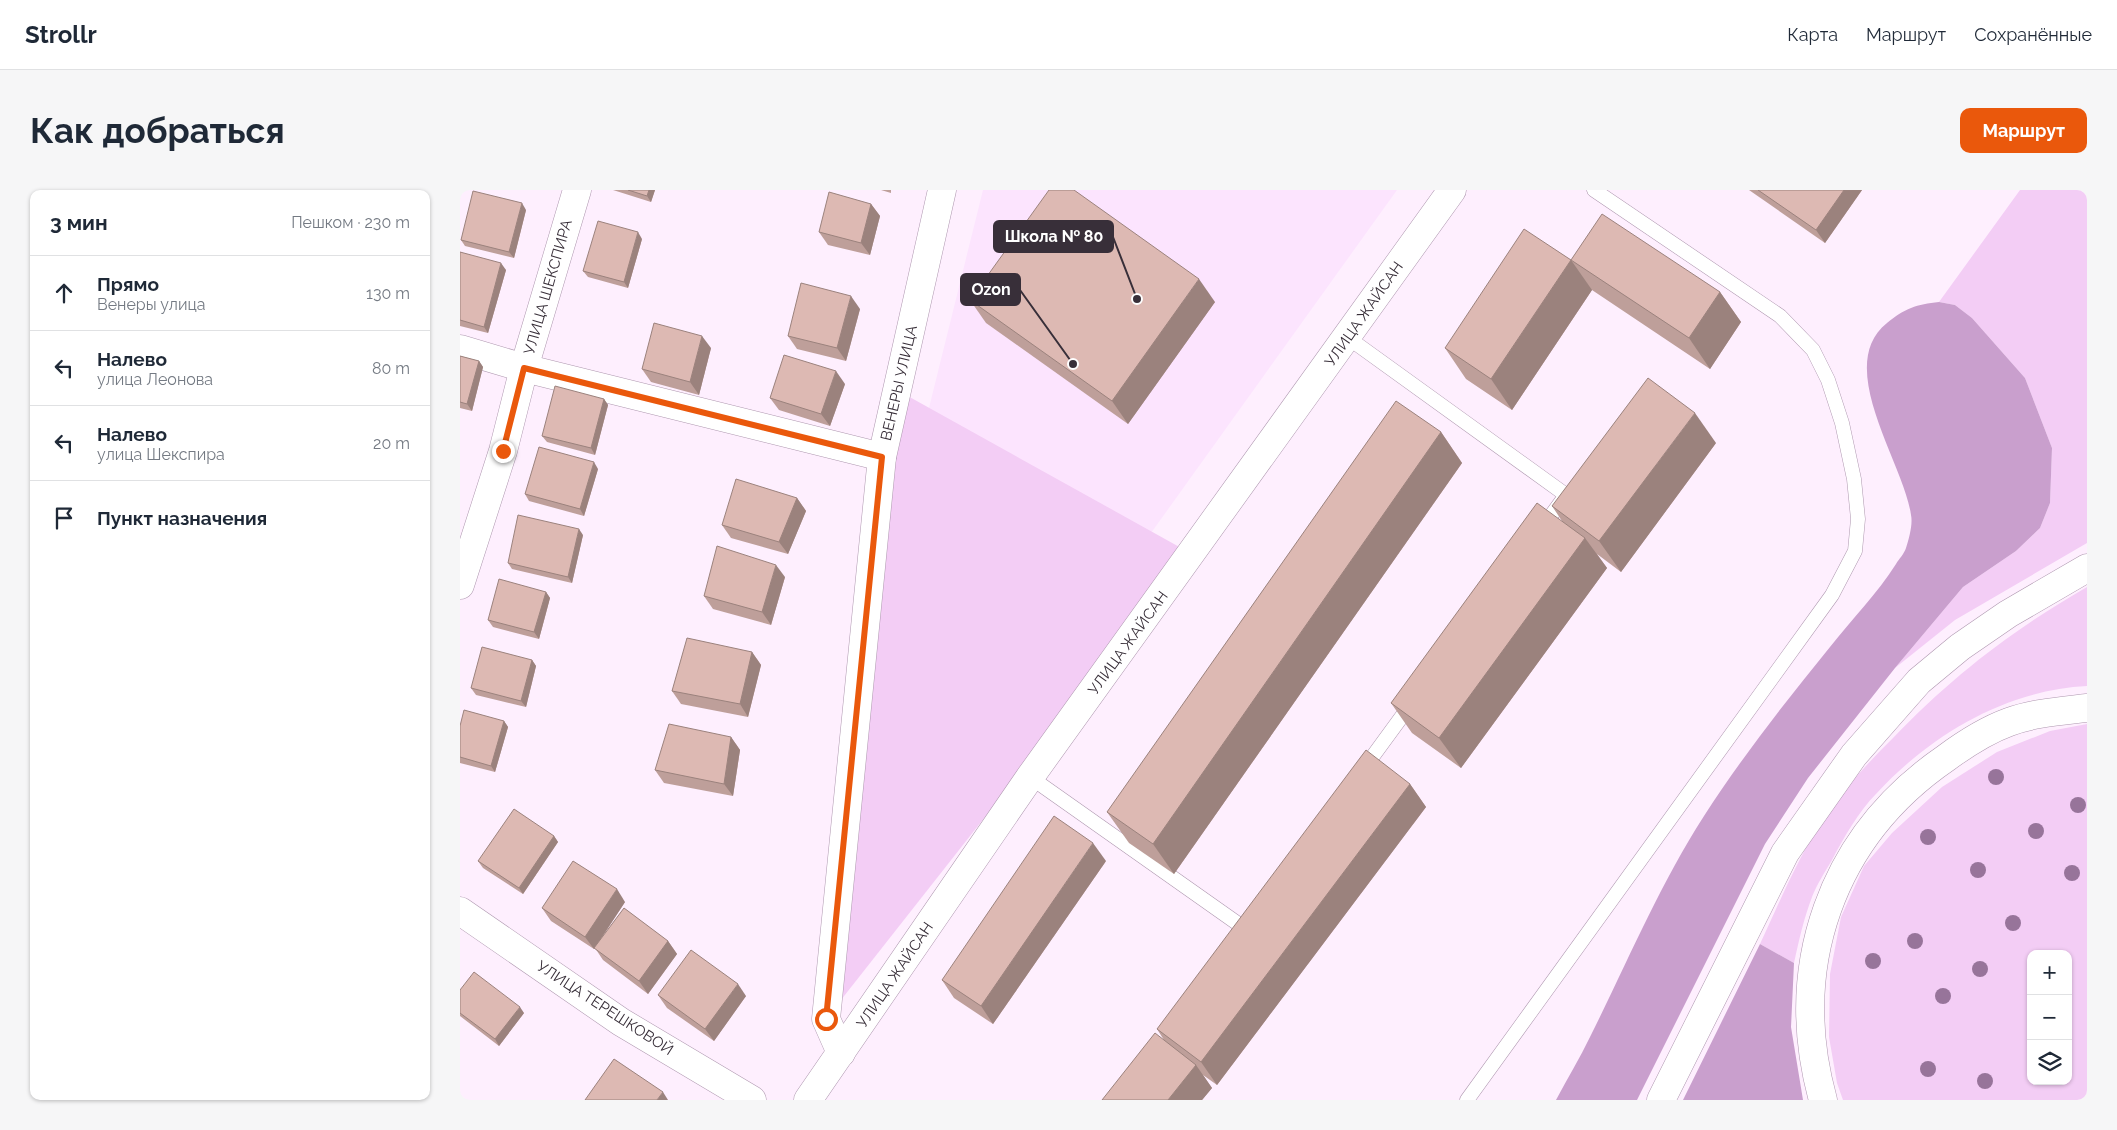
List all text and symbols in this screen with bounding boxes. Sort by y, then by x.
text: Strollr [25,20,97,49]
text: Карта [1787,24,1838,45]
text: Маршрут [1866,24,1946,45]
text: Сохранённые [1974,24,2092,45]
button: Маршрут [1960,108,2087,153]
text: Как добраться [30,110,285,151]
text: 3 мин [50,210,108,235]
text: Пешком · 230 m [291,213,410,232]
street label: УЛИЦА ШЕКСПИРА [520,217,576,357]
callout: Школа № 80 [994,221,1113,252]
text: Школа № 80 [1005,227,1104,246]
street label: УЛИЦА ЖАЙСАН [1321,258,1407,370]
text: Прямо [97,273,159,295]
callout: Ozon [961,274,1020,305]
icon: ahead [50,279,78,307]
text: Ozon [971,280,1011,299]
text: 130 m [366,284,410,303]
text: Венеры улица [97,295,205,314]
street label: ВЕНЕРЫ УЛИЦА [877,324,921,442]
text: Налево [97,348,167,370]
icon: left [50,354,78,382]
text: 80 m [372,359,410,378]
text: улица Леонова [97,370,213,389]
text: Налево [97,423,167,445]
icon: left [50,429,78,457]
text: 20 m [373,434,410,453]
route end [492,440,515,463]
text: улица Шекспира [97,445,225,464]
icon: arrive [50,504,78,532]
text: Пункт назначения [97,507,267,529]
street label: УЛИЦА ЖАЙСАН [1084,588,1172,698]
street label: УЛИЦА ЖАЙСАН [853,919,937,1031]
map controls [2027,950,2072,1085]
button: + [2027,950,2072,995]
street label: УЛИЦА ТЕРЕШКОВОЙ [533,957,677,1059]
button: − [2027,995,2072,1040]
route start [815,1008,838,1031]
button: layers [2027,1040,2072,1085]

